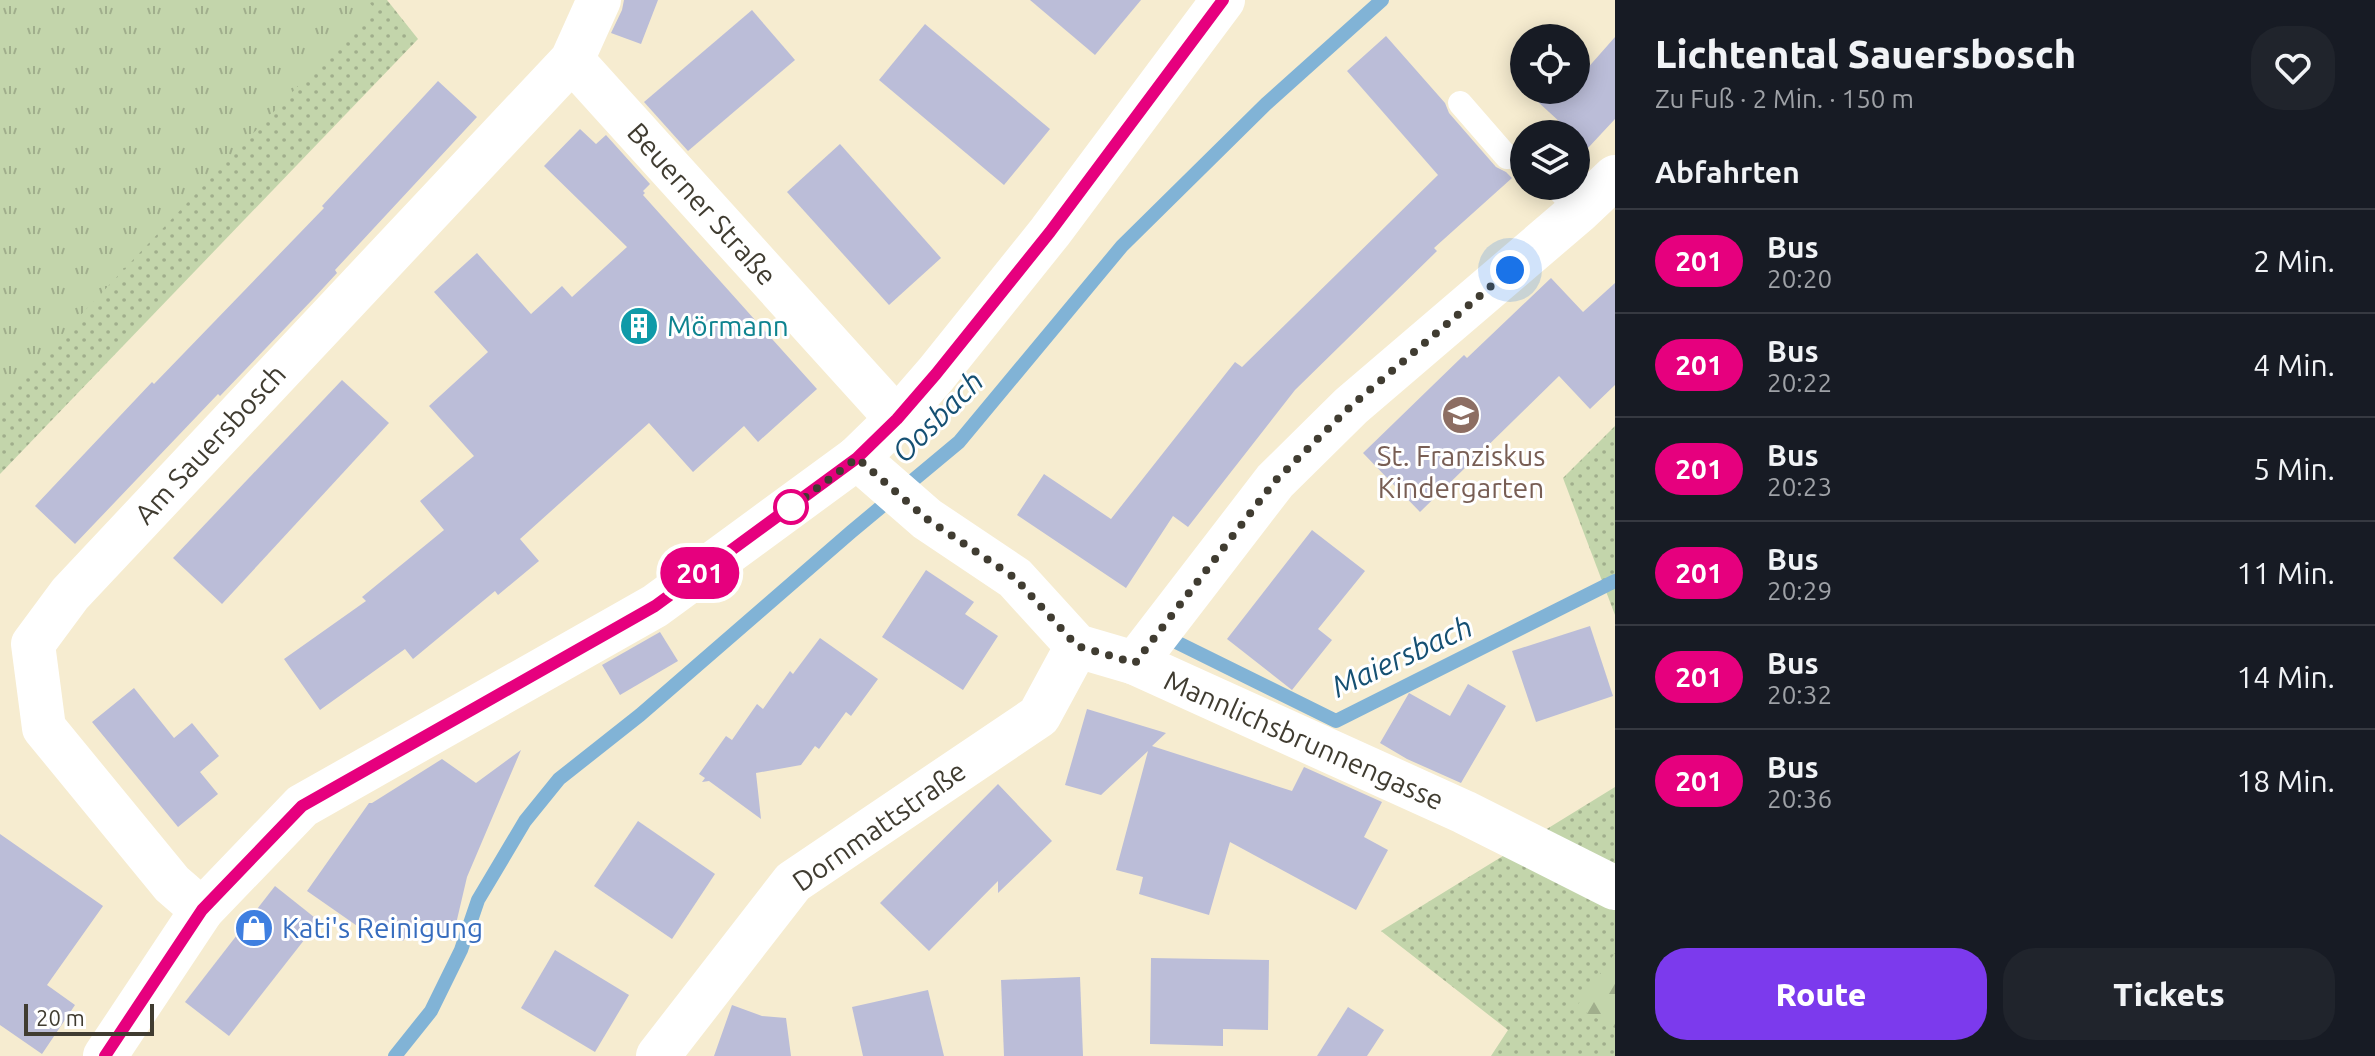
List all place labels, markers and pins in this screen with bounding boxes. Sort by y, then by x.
building icon: Mörmann [618,305,660,347]
place label: Mörmann [667,310,789,341]
school or university icon: St. Franziskus Kindergarten [1440,394,1482,436]
place label: St. Franziskus Kindergarten [1377,440,1545,503]
unlabelled marker [774,490,808,524]
shop icon: Kati's Reinigung [233,907,275,949]
place label: Kati's Reinigung [282,912,483,943]

